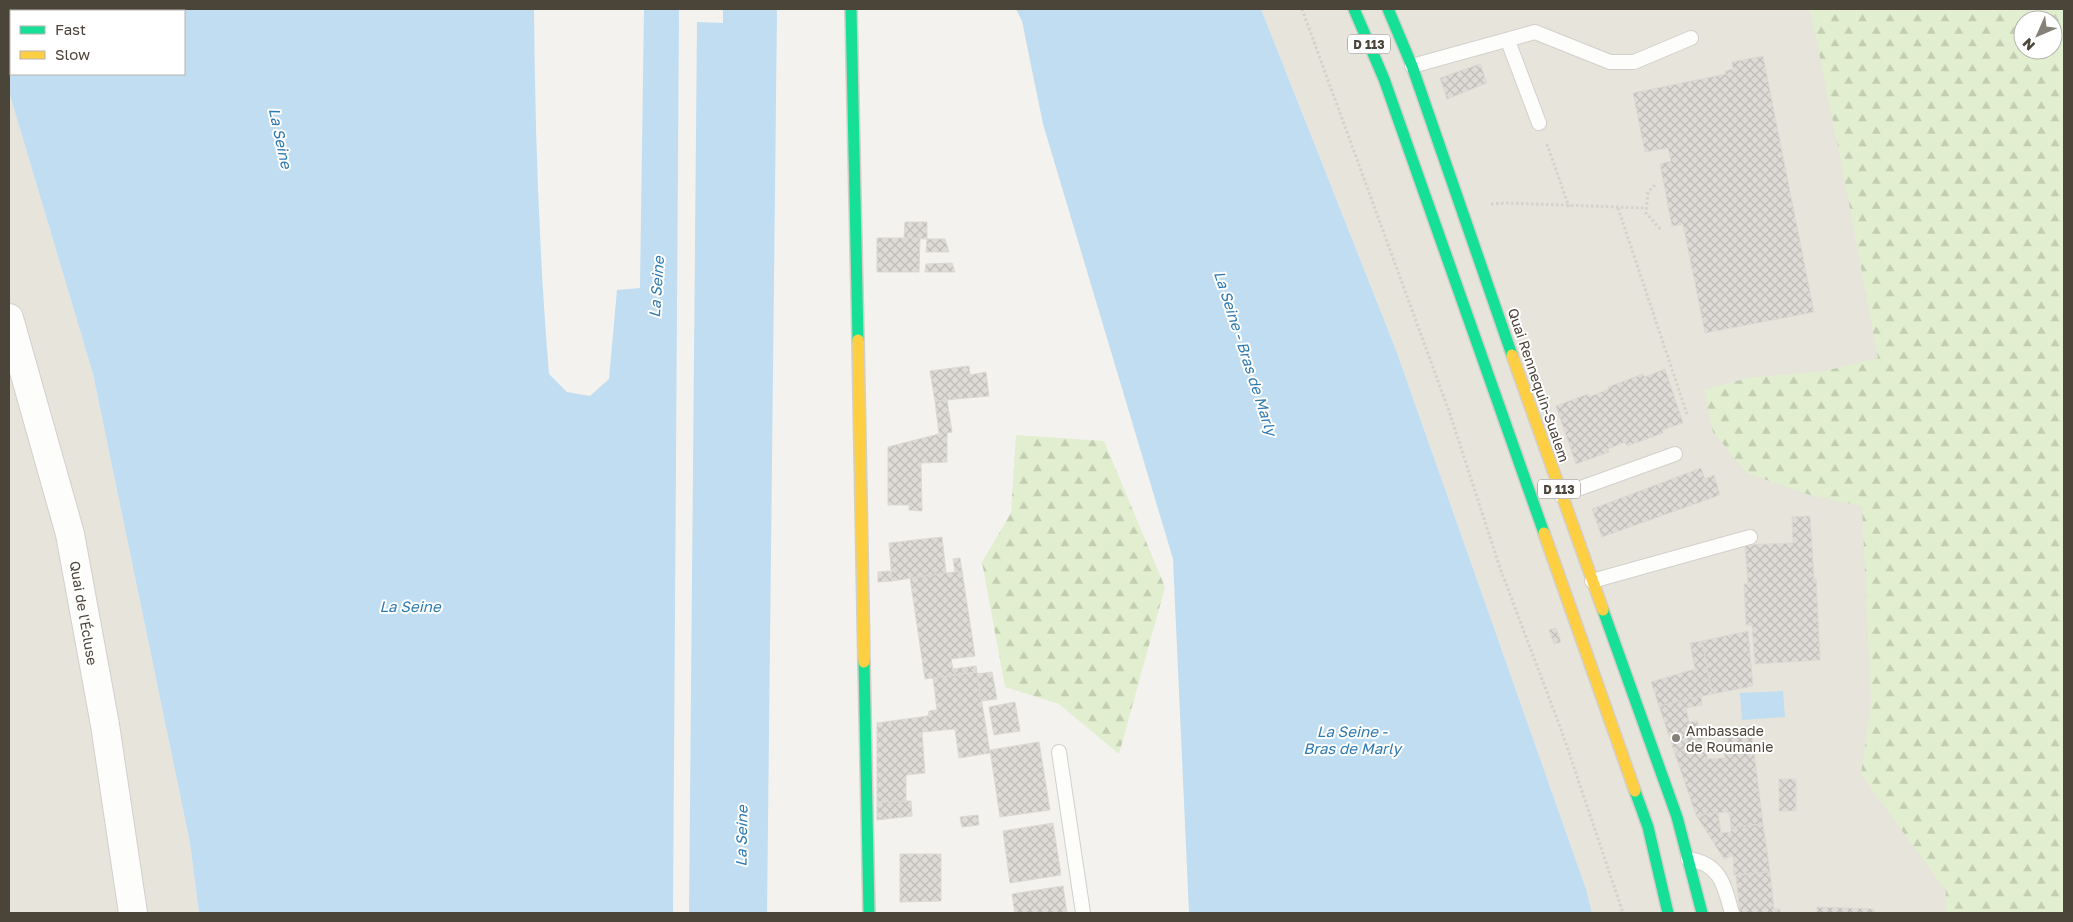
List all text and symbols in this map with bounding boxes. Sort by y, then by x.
legend [10,10,185,75]
north arrow [2013,10,2063,60]
text: Fast [55,20,86,38]
road number: D 113 [1348,34,1390,54]
text: N [2019,35,2038,54]
text: Slow [55,45,90,63]
water label: La Seine [266,106,296,171]
water label: La Seine [645,255,667,318]
water label: La Seine - Bras de Marly [1210,268,1282,440]
street label: Quai Rennequin-Sualem [1505,306,1573,464]
road number: D 113 [1538,479,1580,498]
street label: Quai de l'Écluse [66,559,102,667]
water label: La Seine [379,597,442,615]
water label: La Seine - Bras de Marly [1303,722,1403,758]
place label: Ambassade de Roumanie [1686,722,1773,755]
marker: Ambassade de Roumanie [1670,732,1682,744]
water label: La Seine [731,804,751,867]

